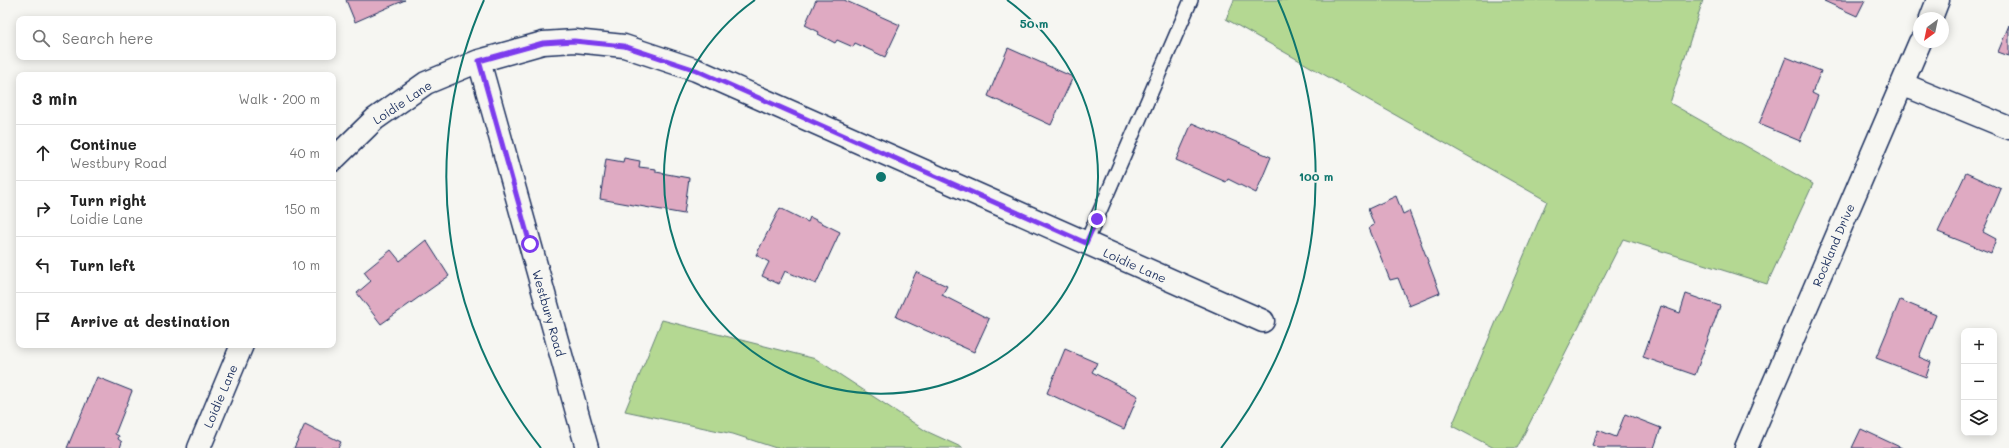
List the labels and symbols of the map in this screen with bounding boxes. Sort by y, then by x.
north arrow [1913,12,1949,48]
text: 50 m [1020,15,1048,31]
street label: Loidie Lane [370,76,434,128]
text: 100 m [1299,168,1333,184]
centre of rings [874,170,888,184]
street label: Rockland Drive [1808,201,1858,289]
route end [1088,210,1106,228]
route start [521,235,539,253]
street label: Loidie Lane [1101,244,1169,286]
street label: Westbury Road [529,268,569,359]
street label: Loidie Lane [199,362,241,430]

